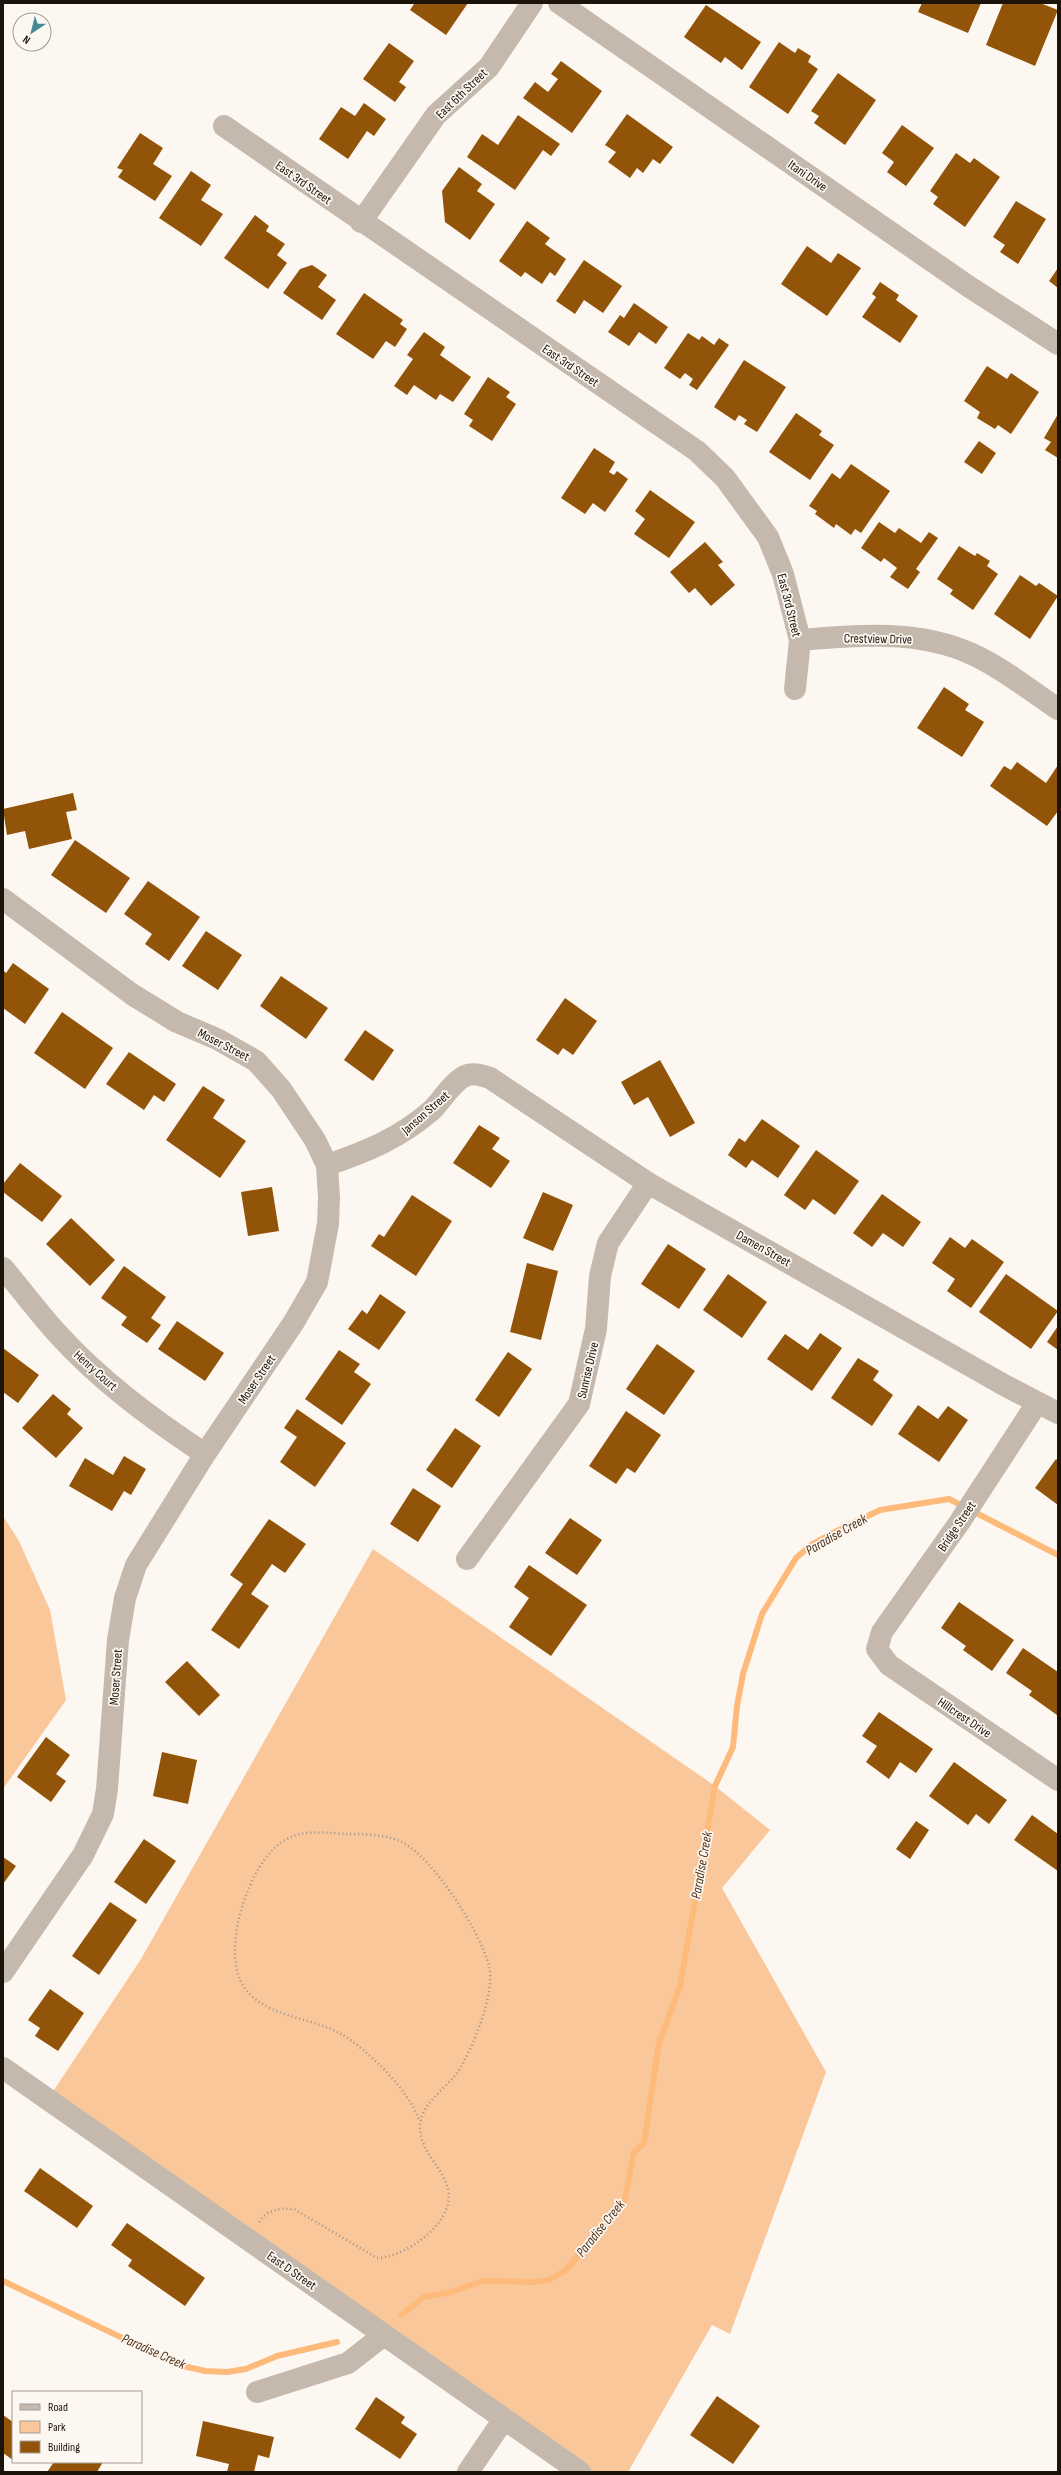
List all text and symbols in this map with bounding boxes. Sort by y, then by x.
north arrow [12,12,52,52]
text: N [20,33,33,47]
street label: East 6th Street [433,65,491,122]
street label: Itani Drive [785,157,830,195]
street label: East 3rd Street [272,158,335,208]
street label: East 3rd Street [539,341,602,391]
street label: East 3rd Street [773,572,805,639]
street label: Crestview Drive [844,630,912,648]
street label: Moser Street [195,1025,252,1065]
street label: Janson Street [398,1088,453,1139]
street label: Damen Street [733,1227,794,1270]
street label: Sunrise Drive [574,1340,602,1400]
street label: Henry Court [70,1347,120,1395]
street label: Moser Street [234,1352,279,1407]
street label: Bridge Street [934,1498,979,1555]
water label: Paradise Creek [802,1510,871,1559]
street label: Moser Street [106,1648,126,1706]
street label: Hillcrest Drive [935,1694,994,1742]
water label: Paradise Creek [687,1829,716,1900]
water label: Paradise Creek [572,2196,629,2260]
street label: East D Street [264,2248,319,2294]
water label: Paradise Creek [119,2330,189,2373]
legend [12,2391,142,2463]
text: Road [48,2400,68,2415]
text: Park [48,2420,66,2435]
text: Building [48,2440,80,2455]

